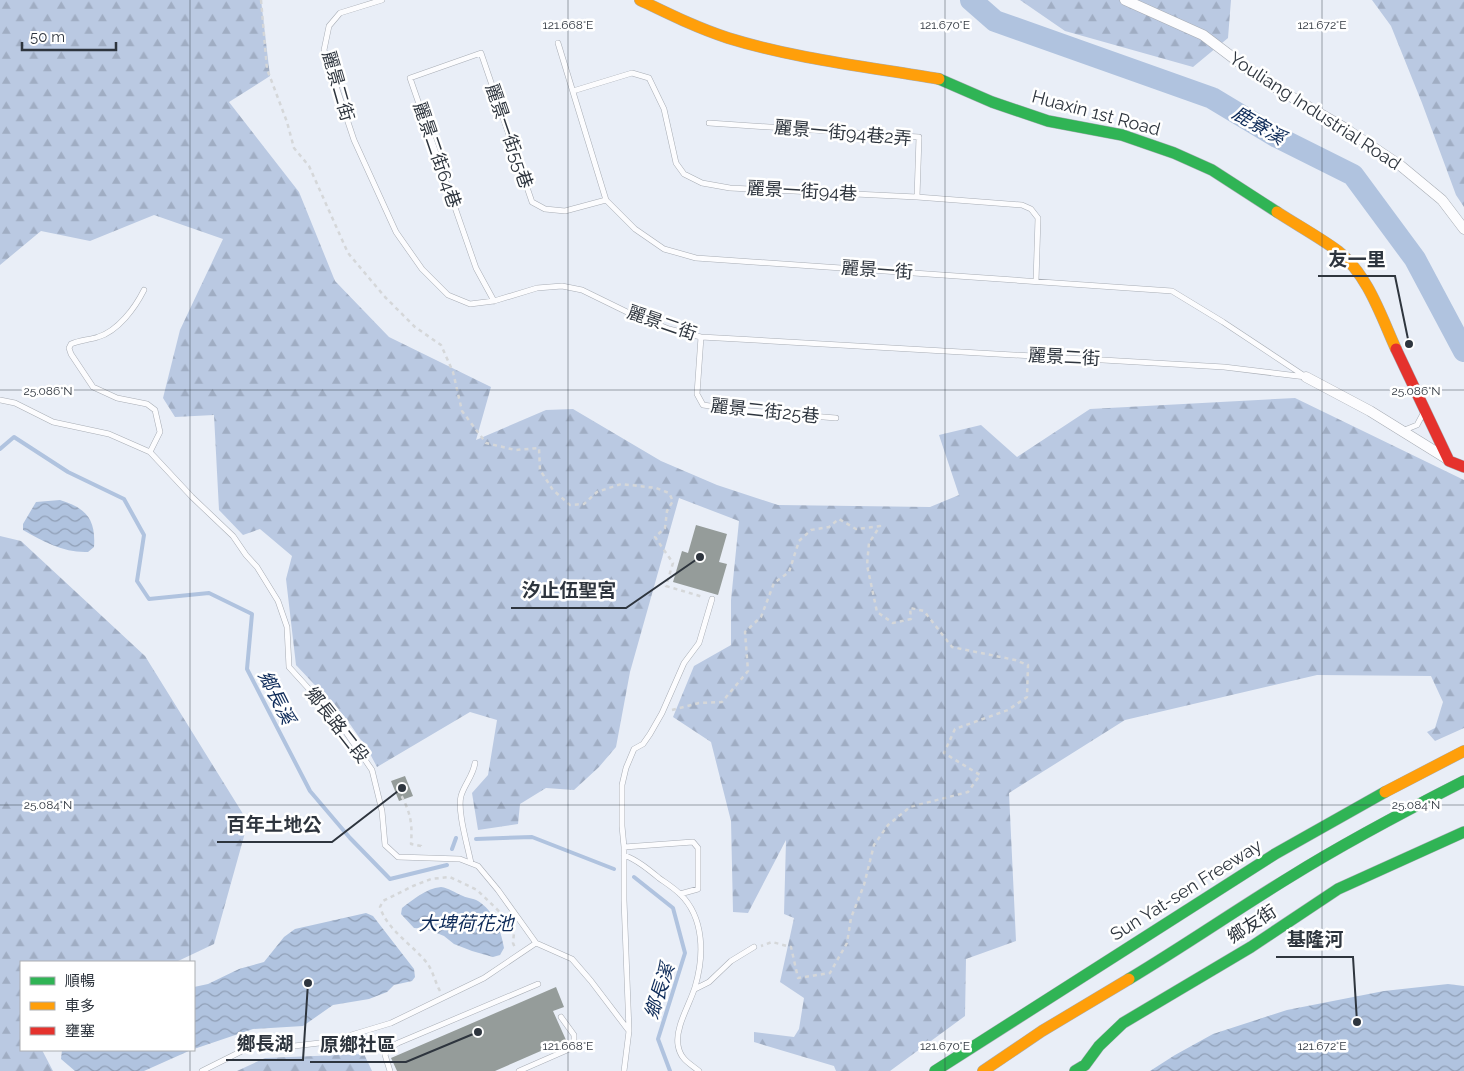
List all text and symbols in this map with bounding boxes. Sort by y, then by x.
text: 121.668°E [543,18,593,32]
text: 121.670°E [920,18,970,32]
text: 121.672°E [1297,18,1347,32]
scale bar [22,20,116,52]
text: 50 m [30,28,65,46]
street label: Youliang Industrial Road [1226,47,1405,174]
street label: 麗景二街 [318,48,358,123]
street label: 麗景一街55巷 [482,81,537,191]
street label: Huaxin 1st Road [1030,85,1163,140]
street label: 麗景二街64巷 [410,99,465,211]
water label: 鹿寮溪 [1229,101,1292,150]
street label: 麗景一街94巷2弄 [774,116,913,149]
street label: 麗景一街94巷 [746,177,858,204]
callout: 友一里 [1318,242,1395,276]
text: 友一里 [1328,248,1386,270]
street label: 麗景一街 [840,257,914,282]
street label: 麗景二街 [625,301,700,344]
street label: 麗景二街 [1028,344,1101,369]
text: 25.086°N [23,384,73,398]
text: 25.086°N [1391,384,1441,398]
street label: 麗景二街25巷 [710,394,820,427]
callout: 汐止伍聖宮 [511,574,626,608]
text: 汐止伍聖宮 [521,579,617,601]
water label: 鄉長溪 [254,667,301,730]
street label: 鄉長路二段 [301,683,373,767]
text: 25.084°N [24,798,72,812]
text: 25.084°N [1392,798,1440,812]
callout: 百年土地公 [217,808,332,842]
text: 百年土地公 [226,813,322,835]
street label: Sun Yat-sen Freeway [1106,834,1265,945]
street label: 鄉友街 [1223,900,1280,947]
water label: 大埤荷花池 [418,912,515,934]
callout: 基隆河 [1276,923,1353,957]
text: 基隆河 [1286,928,1344,950]
water label: 鄉長溪 [640,958,679,1022]
legend [20,961,195,1051]
text: 順暢 [65,972,95,990]
text: 車多 [65,997,95,1015]
text: 壅塞 [65,1022,95,1040]
callout: 鄉長湖 [226,1026,303,1060]
callout: 原鄉社區 [310,1028,406,1062]
text: 鄉長湖 [236,1032,294,1054]
text: 原鄉社區 [320,1033,396,1055]
text: 121.668°E [543,1039,593,1053]
text: 121.670°E [920,1039,970,1053]
text: 121.672°E [1297,1039,1347,1053]

